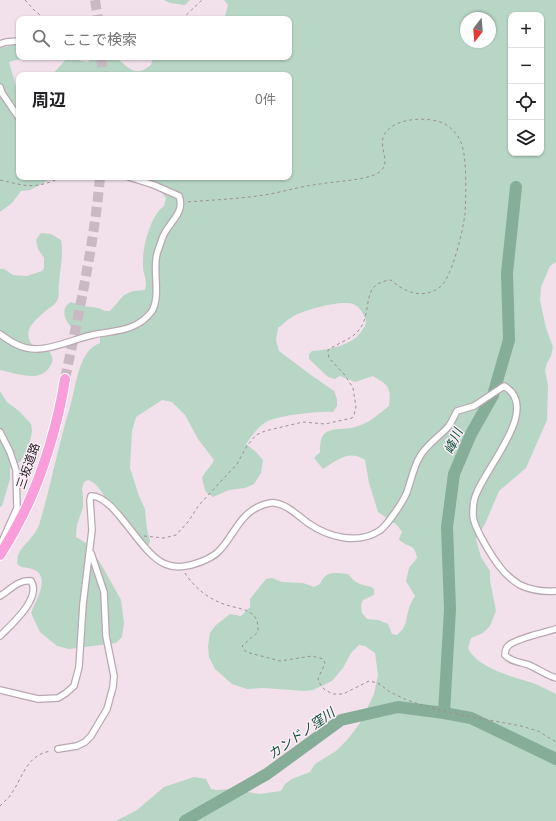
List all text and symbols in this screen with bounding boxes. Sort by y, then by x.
north arrow [460,12,496,48]
map controls [508,12,544,156]
button: + [508,12,544,48]
search box [16,16,292,60]
icon: search [30,27,52,49]
text: ここで検索 [62,30,137,49]
button: − [508,48,544,84]
button: locate [508,84,544,120]
text: 周辺 [32,90,66,110]
text: 0件 [255,91,276,107]
button: layers [508,120,544,156]
water label: 峰川 [440,424,466,456]
street label: 三坂道路 [13,441,42,491]
water label: カンドノ窪川 [265,703,339,762]

